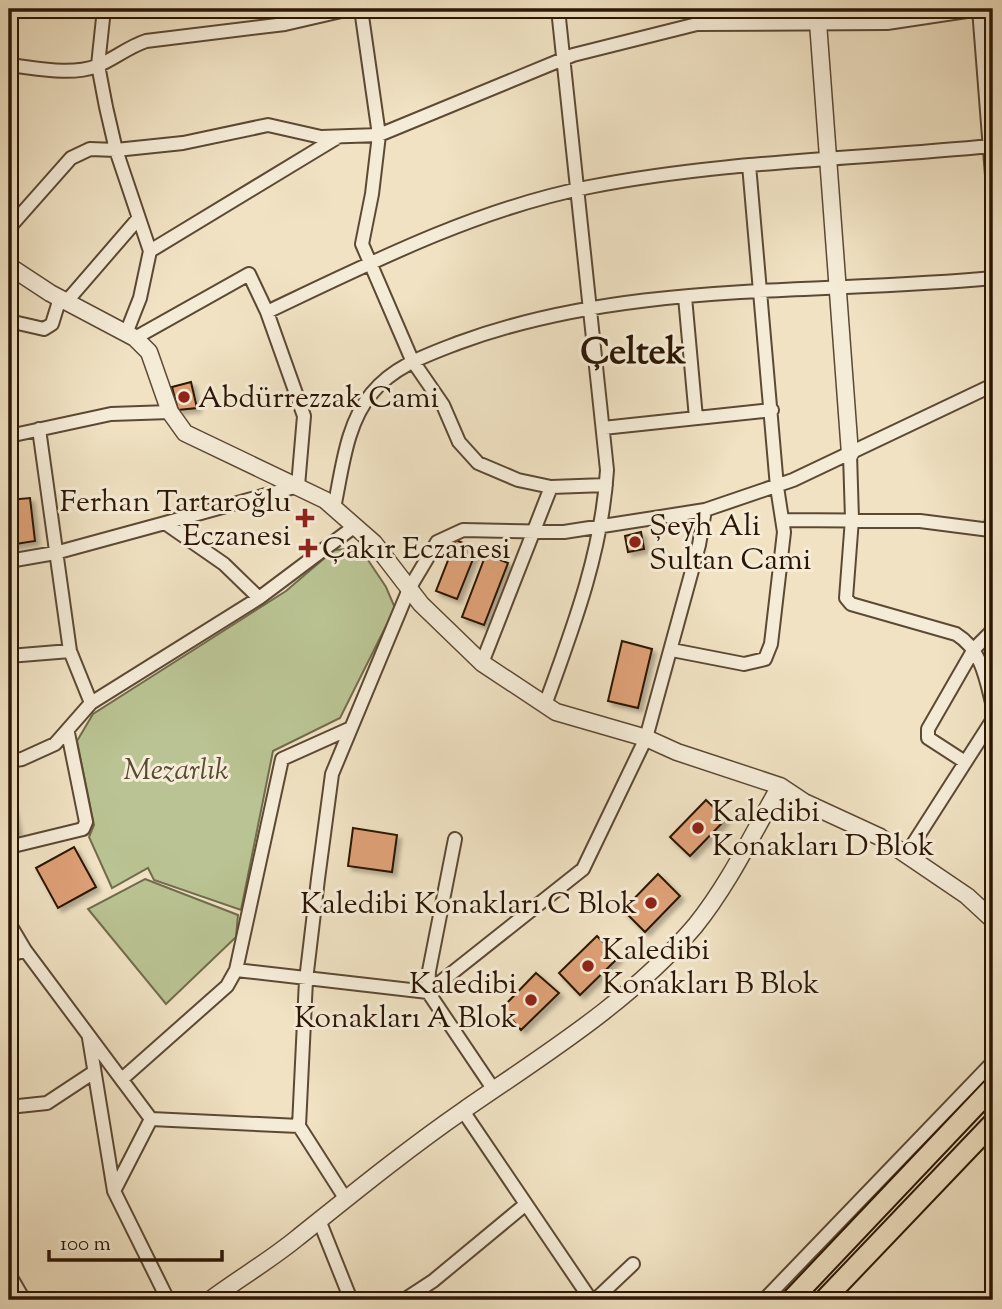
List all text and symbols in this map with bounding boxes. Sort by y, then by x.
district label: Çeltek [580,327,687,381]
place label: Abdürrezzak Cami [198,378,439,421]
marker: Abdürrezzak Cami [176,389,192,405]
place label: Ferhan Tartaroğlu Eczanesi [60,482,291,559]
place label: Şeyh Ali Sultan Cami [649,506,811,583]
marker: Ferhan Tartaroğlu Eczanesi [297,510,313,526]
place label: Çakır Eczanesi [322,529,511,572]
marker: Şeyh Ali Sultan Cami [627,534,643,550]
marker: Çakır Eczanesi [300,540,316,556]
park label: Mezarlık [123,750,229,793]
place label: Kaledibi Konakları D Blok [712,792,934,869]
marker: Kaledibi Konakları D Blok [690,820,706,836]
place label: Kaledibi Konakları C Blok [300,884,637,927]
marker: Kaledibi Konakları C Blok [643,895,659,911]
place label: Kaledibi Konakları B Blok [602,930,819,1007]
marker: Kaledibi Konakları B Blok [580,958,596,974]
place label: Kaledibi Konakları A Blok [294,964,517,1041]
marker: Kaledibi Konakları A Blok [523,992,539,1008]
scale bar [49,1218,222,1262]
text: 100 m [60,1230,111,1260]

